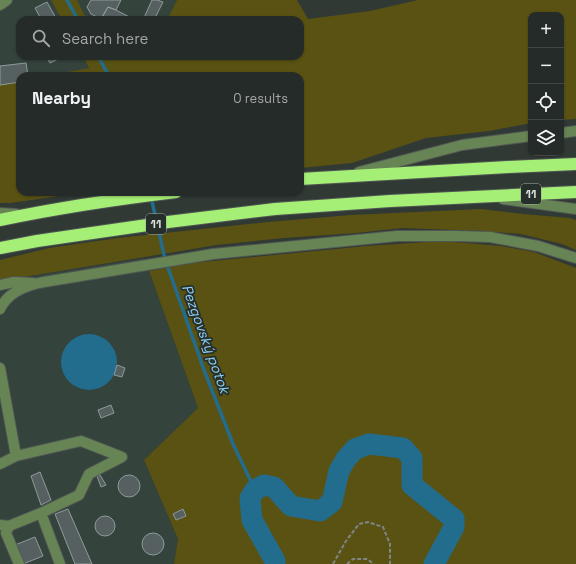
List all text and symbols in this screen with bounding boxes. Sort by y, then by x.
map controls [528,12,564,156]
button: + [528,12,564,48]
search box [16,16,304,60]
icon: search [30,27,52,49]
text: Search here [62,29,148,48]
button: − [528,48,564,84]
button: locate [528,84,564,120]
text: Nearby [32,87,91,109]
text: 0 results [233,90,288,107]
button: layers [528,120,564,156]
road number: 11 [521,184,541,204]
road number: 11 [146,214,166,234]
water label: Pezgovský potok [178,282,235,397]

